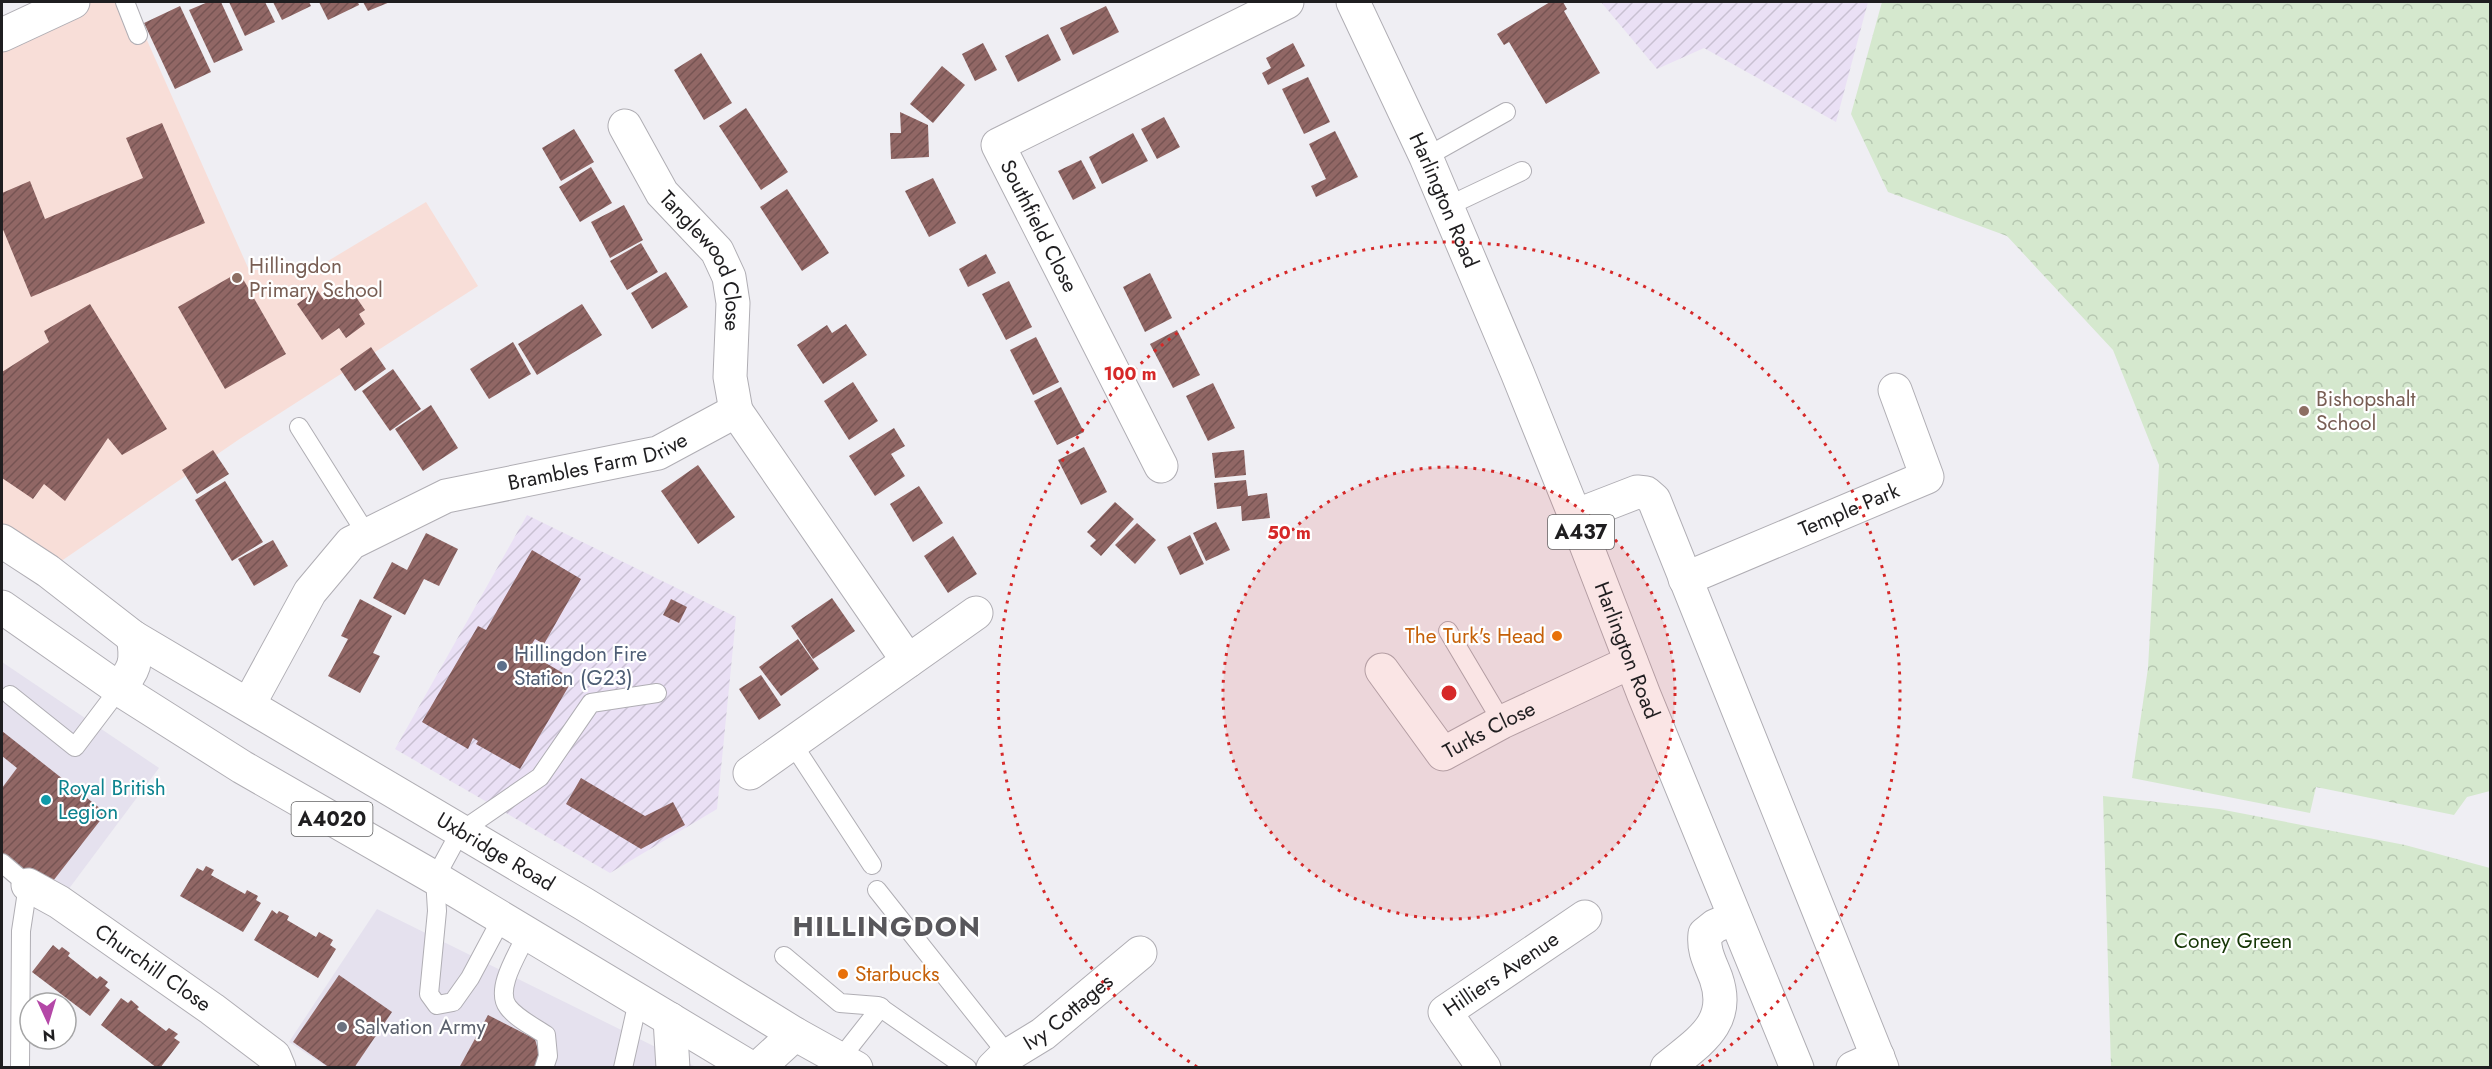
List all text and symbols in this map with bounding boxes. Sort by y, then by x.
street label: Harlington Road [1401,127,1486,273]
street label: Southfield Close [993,154,1085,298]
street label: Tanglewood Close [652,184,748,332]
place label: Hillingdon Primary School [249,251,383,305]
marker: Hillingdon Primary School [230,271,244,285]
text: 100 m [1103,361,1157,387]
place label: Bishopshalt School [2316,384,2416,438]
marker: Bishopshalt School [2297,404,2311,418]
street label: Brambles Farm Drive [505,425,693,498]
street label: Temple Park [1794,475,1905,544]
road number: A437 [1548,515,1614,549]
text: 50 m [1267,520,1311,546]
street label: Harlington Road [1587,577,1667,723]
place label: The Turk's Head [1405,621,1545,651]
marker: The Turk's Head [1550,629,1564,643]
place label: Hillingdon Fire Station (G23) [514,639,647,693]
marker: Hillingdon Fire Station (G23) [495,659,509,673]
centre of rings [1439,683,1459,703]
street label: Turks Close [1438,693,1540,766]
place label: Royal British Legion [58,773,166,827]
marker: Royal British Legion [39,793,53,807]
road number: A4020 [292,802,372,836]
street label: Uxbridge Road [431,805,561,899]
district label: HILLINGDON [793,907,981,946]
street label: Churchill Close [89,916,217,1019]
street label: Hilliers Avenue [1437,924,1565,1024]
park label: Coney Green [2174,926,2292,956]
place label: Starbucks [855,959,940,989]
marker: Starbucks [836,967,850,981]
street label: Ivy Cottages [1018,967,1120,1058]
north arrow [18,991,78,1051]
place label: Salvation Army [354,1012,486,1042]
marker: Salvation Army [335,1020,349,1034]
text: N [42,1024,56,1047]

